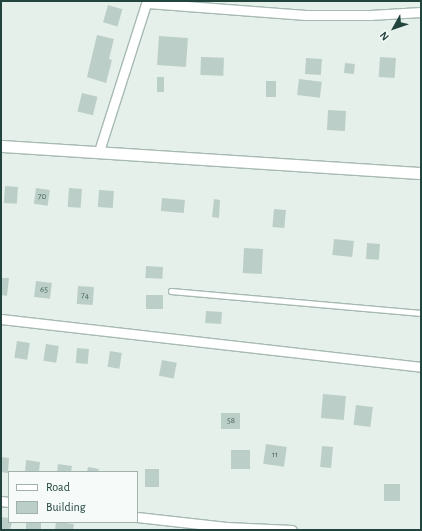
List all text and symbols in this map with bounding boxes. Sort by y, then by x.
north arrow [374,8,414,48]
text: N [378,30,391,43]
house number: 70 [38,192,46,202]
house number: 65 [40,285,48,295]
house number: 74 [81,291,89,301]
house number: 58 [227,416,235,426]
house number: 11 [272,450,278,460]
legend [8,471,138,523]
text: Road [46,481,70,493]
text: Building [46,501,86,513]

